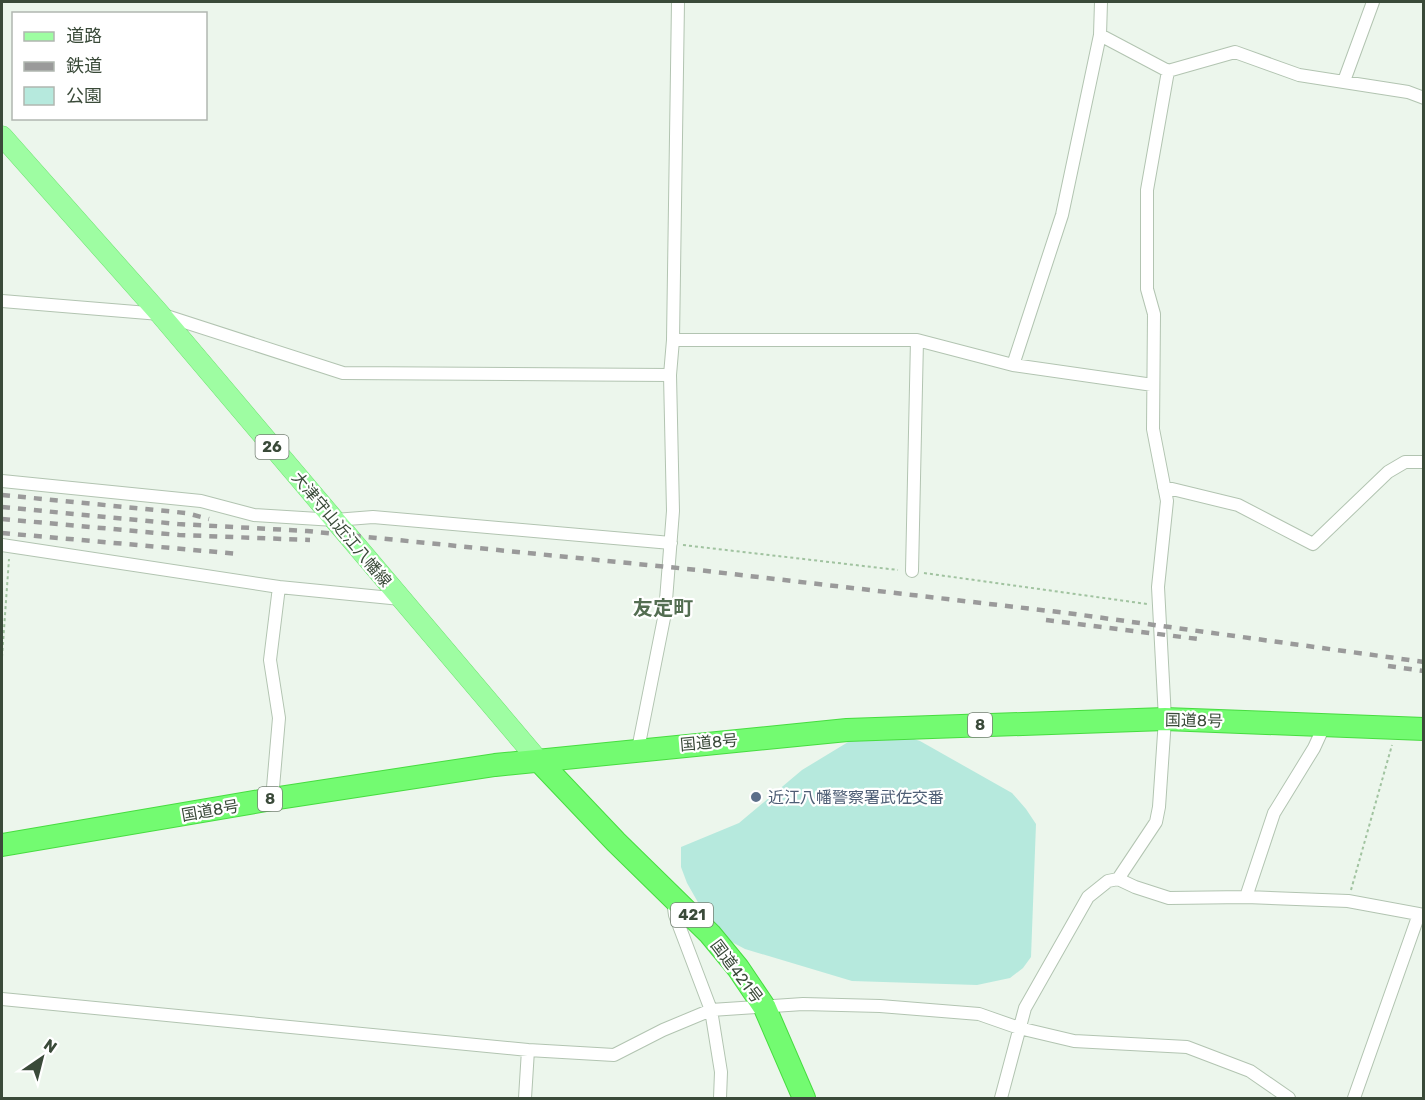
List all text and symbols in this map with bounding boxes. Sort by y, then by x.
legend [12,12,207,120]
text: 道路 [66,25,102,47]
text: 鉄道 [66,55,102,77]
text: 公園 [66,85,102,107]
road number: 26 [256,435,288,459]
street label: 大津守山近江八幡線 [288,468,395,591]
district label: 友定町 [633,596,693,620]
street label: 国道8号 [1165,710,1223,731]
road number: 8 [968,713,992,737]
street label: 国道8号 [679,730,739,754]
road number: 8 [258,787,282,811]
place label: 近江八幡警察署武佐交番 [768,788,944,807]
marker: 近江八幡警察署武佐交番 [749,790,763,804]
street label: 国道8号 [180,796,240,825]
road number: 421 [671,903,713,927]
street label: 国道421号 [707,936,767,1007]
north arrow [12,1028,72,1088]
text: N [40,1035,60,1057]

